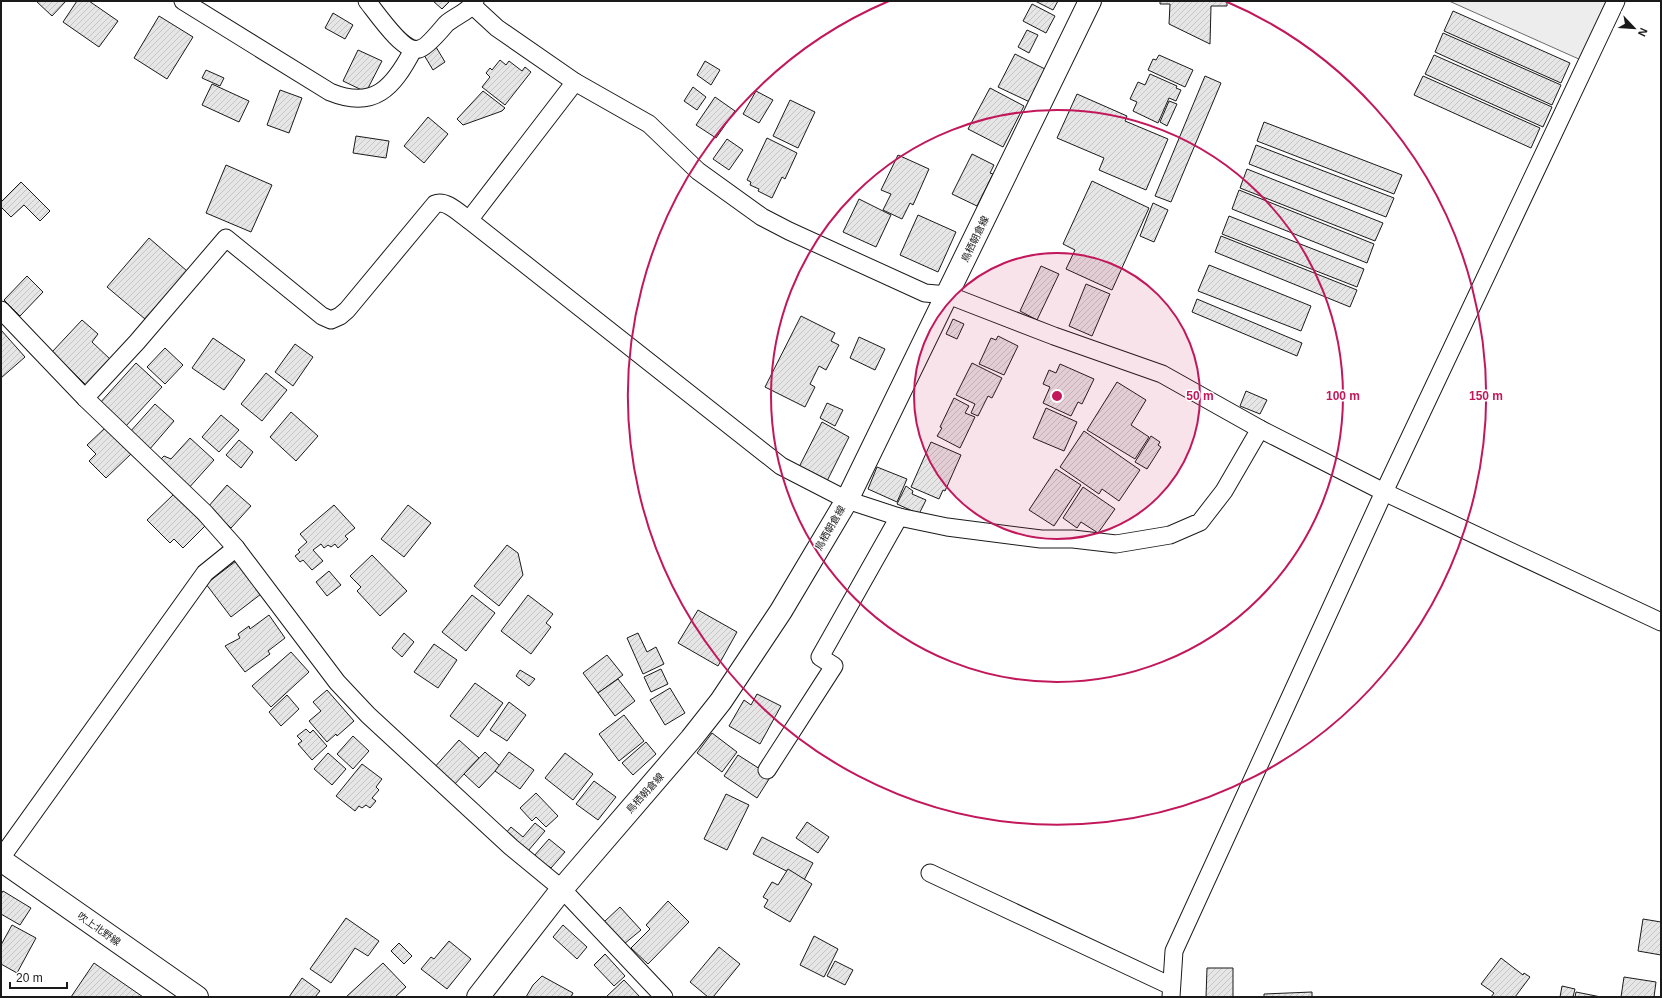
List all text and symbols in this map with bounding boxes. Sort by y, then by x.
north arrow [1614,8,1654,48]
text: N [1636,26,1650,38]
street label: 鳥栖朝倉線 [959,214,991,264]
centre of rings [1050,389,1064,403]
text: 50 m [1186,389,1214,403]
text: 100 m [1326,389,1360,403]
text: 150 m [1469,389,1503,403]
street label: 鳥栖朝倉線 [813,504,847,552]
street label: 鳥栖朝倉線 [624,771,666,815]
street label: 吹上北野線 [75,910,123,948]
scale bar [10,964,67,990]
text: 20 m [16,971,43,985]

